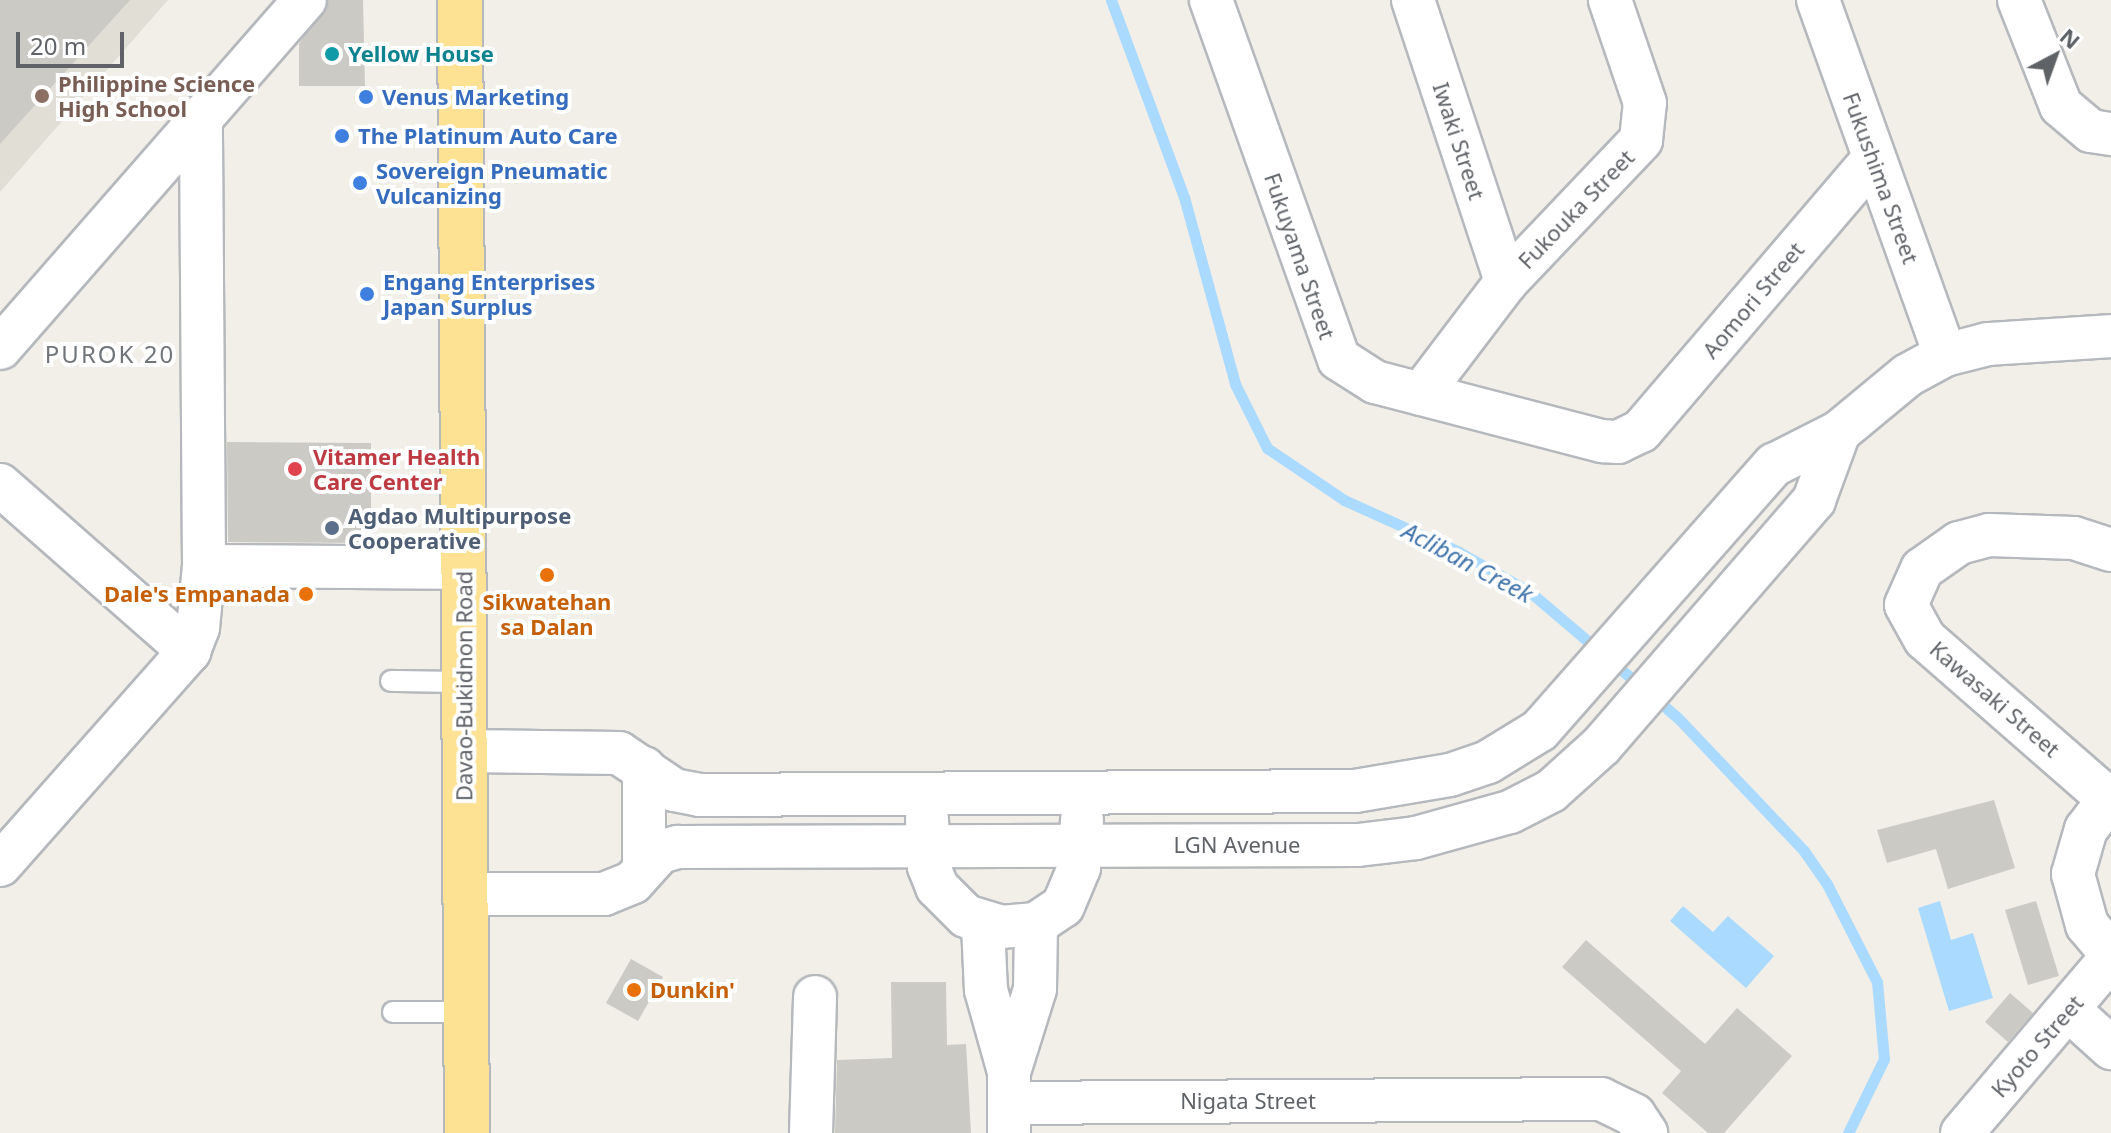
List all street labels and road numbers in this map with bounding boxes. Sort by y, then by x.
street label: Iwaki Street [1428,79,1490,203]
street label: Fukushima Street [1838,89,1924,267]
street label: Fukouka Street [1513,144,1639,274]
street label: Fukuyama Street [1259,169,1341,343]
street label: Aomori Street [1697,237,1809,363]
street label: Davao-Bukidnon Road [451,571,477,801]
street label: Kawasaki Street [1925,636,2065,762]
street label: LGN Avenue [1174,832,1300,858]
street label: Kyoto Street [1986,990,2088,1102]
street label: Nigata Street [1180,1088,1316,1114]

